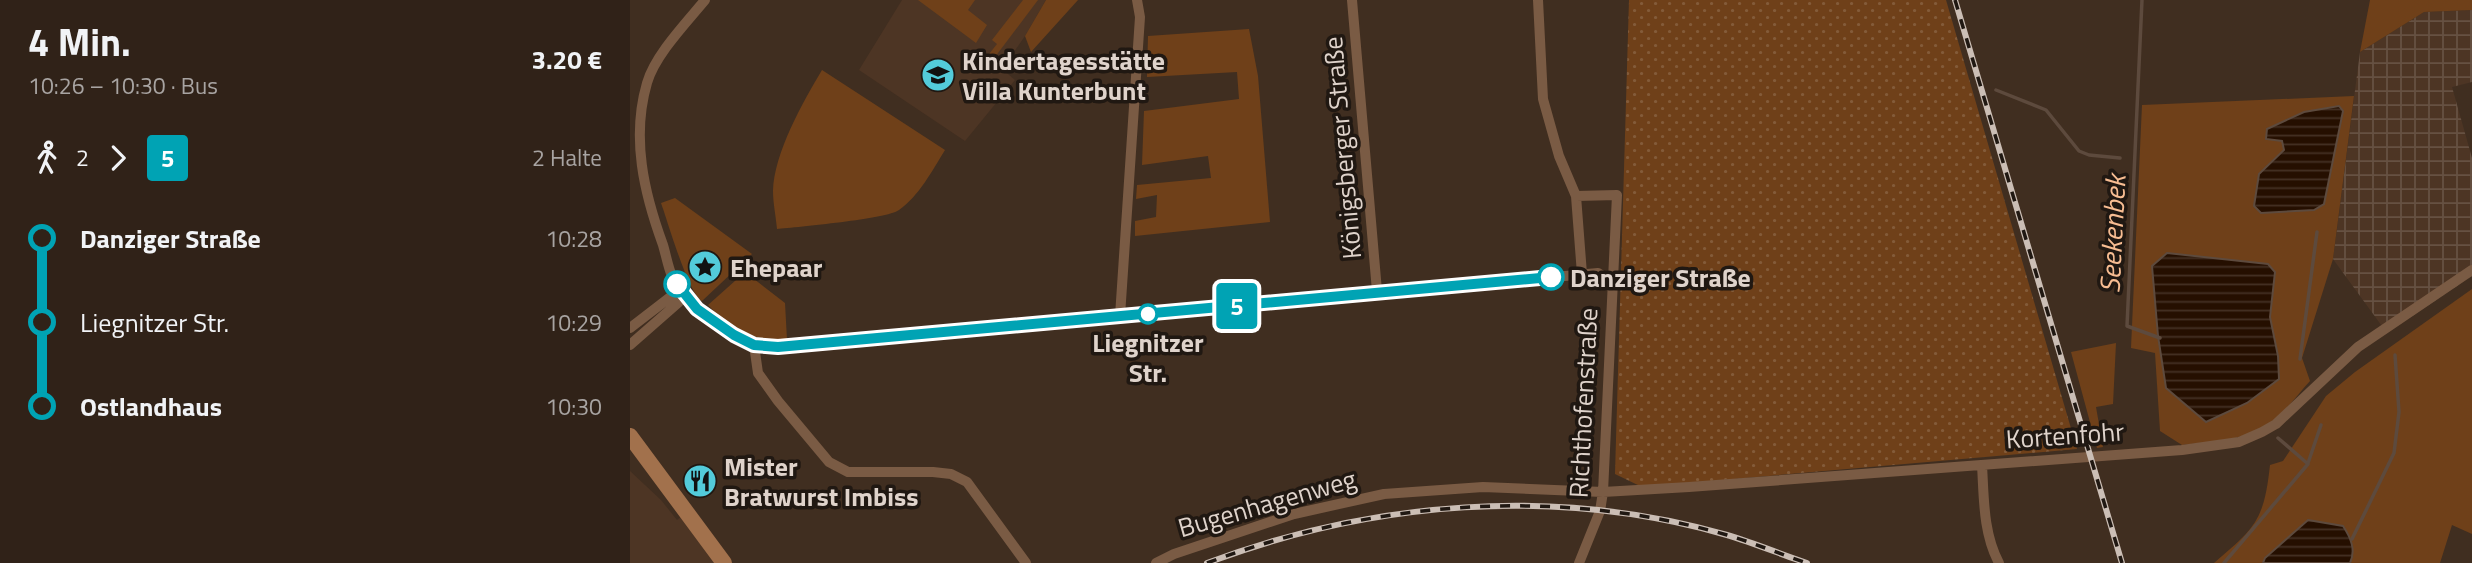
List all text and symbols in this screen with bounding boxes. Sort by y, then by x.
text: 4 Min. [28,13,131,71]
street label: Königsberger Straße [1313,35,1371,261]
text: 3.20 € [531,40,602,79]
place label: Kindertagesstätte Villa Kunterbunt [962,41,1165,110]
school or university icon: Kindertagesstätte Villa Kunterbunt [919,56,957,94]
text: 10:26 – 10:30 · Bus [28,68,218,103]
icon: walk [28,139,66,177]
icon: forward [99,139,137,177]
text: 2 [76,140,89,175]
text: 5 [161,140,174,176]
text: 2 Halte [532,140,602,175]
water label: Seekenbek [2087,170,2137,294]
text: Danziger Straße [80,219,261,258]
text: 10:28 [545,221,602,256]
place icon: Ehepaar [686,248,724,286]
place label: Ehepaar [730,248,823,287]
place label: Danziger Straße [1570,258,1751,297]
marker: Danziger Straße [1538,264,1564,290]
unlabelled marker [664,271,690,297]
line badge: 5 [1214,283,1260,329]
text: 5 [1230,288,1244,324]
text: Liegnitzer Str. [80,303,229,342]
marker: Liegnitzer Str. [1138,304,1158,324]
text: 10:29 [545,305,602,340]
street label: Richthofenstraße [1559,307,1607,499]
place label: Liegnitzer Str. [1092,323,1204,392]
text: Ostlandhaus [80,387,222,426]
text: 10:30 [545,389,602,424]
street label: Kortenfohr [2005,411,2125,459]
place label: Mister Bratwurst Imbiss [724,447,918,516]
street label: Bugenhagenweg [1173,459,1361,547]
restaurant icon: Mister Bratwurst Imbiss [681,462,719,500]

